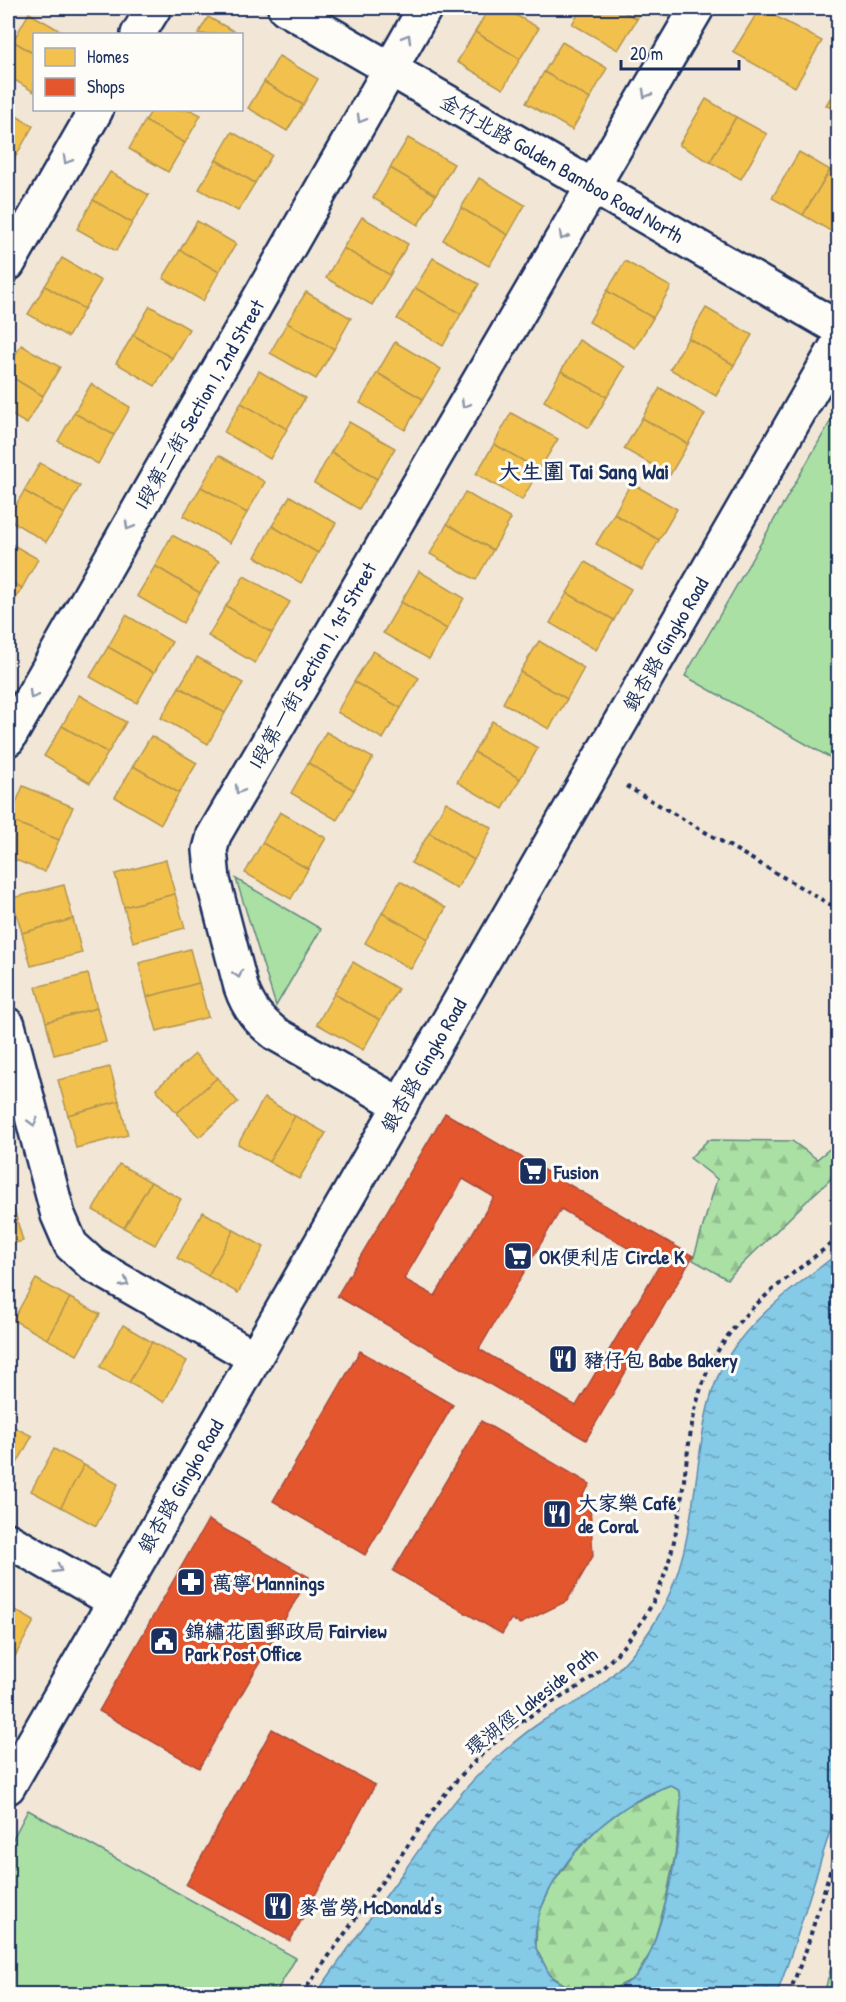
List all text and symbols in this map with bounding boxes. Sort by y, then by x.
legend [33,33,243,111]
scale bar [621,33,740,71]
one-way arrow [400,34,412,44]
text: 20 m [630,41,663,66]
text: Homes [87,44,129,69]
text: Shops [87,74,125,99]
street label: 金竹北路 Golden Bamboo Road North [435,87,689,249]
one-way arrow [642,88,653,98]
one-way arrow [356,113,368,123]
one-way arrow [62,154,74,164]
one-way arrow [559,230,571,240]
street label: I段第二街 Section I, 2nd Street [128,293,271,514]
one-way arrow [461,398,472,408]
district label: 大生圍 Tai Sang Wai [499,456,669,487]
one-way arrow [125,520,136,530]
street label: I段第一街 Section I, 1st Street [242,556,383,773]
street label: 銀杏路 Gingko Road [616,572,714,716]
one-way arrow [28,689,40,699]
one-way arrow [235,784,246,794]
one-way arrow [230,969,243,979]
street label: 銀杏路 Gingko Road [374,993,472,1137]
one-way arrow [26,1117,39,1127]
supermarket icon: Fusion [517,1155,549,1187]
place label: Fusion [553,1158,599,1185]
supermarket icon: OK便利店 Circle K [502,1240,534,1272]
place label: OK便利店 Circle K [539,1243,685,1270]
one-way arrow [119,1276,129,1287]
restaurant icon: 豬仔包 Babe Bakery [547,1343,579,1375]
place label: 豬仔包 Babe Bakery [584,1346,738,1374]
street label: 銀杏路 Gingko Road [131,1414,229,1558]
place label: 大家樂 Café de Coral [578,1489,677,1539]
restaurant icon: 大家樂 Café de Coral [541,1498,573,1530]
one-way arrow [52,1562,62,1573]
pharmacy icon: 萬寧 Mannings [175,1566,207,1598]
place label: 萬寧 Mannings [212,1569,325,1597]
place label: 錦繡花園郵政局 Fairview Park Post Office [185,1617,388,1667]
public building icon: 錦繡花園郵政局 Fairview Park Post Office [148,1625,180,1657]
street label: 環湖徑 Lakeside Path [459,1641,603,1761]
restaurant icon: 麥當勞 McDonald's [262,1890,294,1922]
place label: 麥當勞 McDonald's [299,1893,442,1920]

